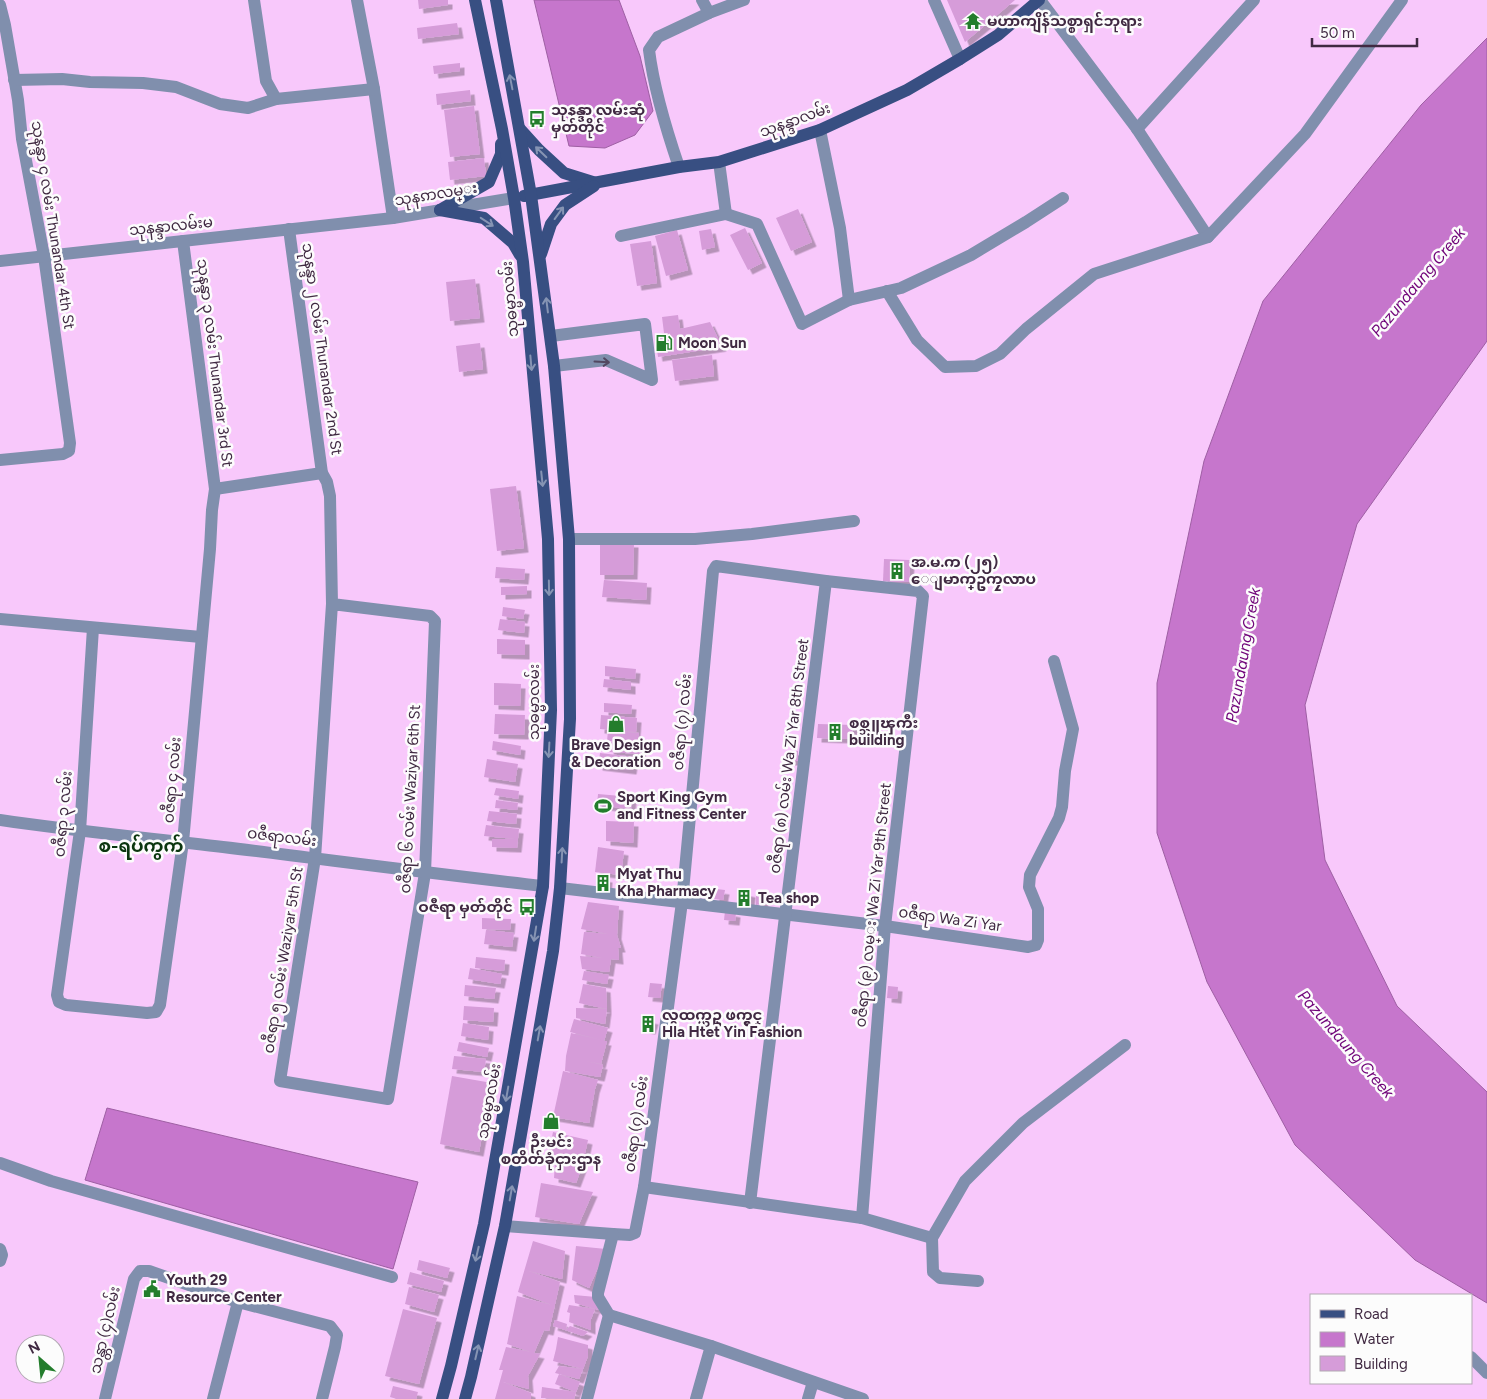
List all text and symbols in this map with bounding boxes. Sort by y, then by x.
temple icon: မဟာကျိန်သစ္စာရှင်ဘုရား [963,11,983,31]
place label: မဟာကျိန်သစ္စာရှင်ဘုရား [987,11,1143,33]
scale bar [1312,15,1417,47]
text: 50 m [1320,24,1355,42]
one-way arrow [506,74,516,90]
street label: သုနန္ဒာလမ်း [757,98,834,144]
place label: သုနန္ဒာ လမ်းဆုံ မှတ်တိုင် [551,100,645,139]
bus stop icon: သုနန္ဒာ လမ်းဆုံ မှတ်တိုင် [527,109,547,129]
street label: သုနန္ဒာ ၄ လမ်း Thunandar 4th St [24,119,79,331]
one-way arrow [535,146,548,158]
street label: သုနၵာလမ္း [393,179,479,212]
one-way arrow [554,207,565,220]
street label: သုနန္ဒာလမ်းမ [128,212,214,243]
one-way arrow [480,216,494,227]
water label: Pazundaung Creek [1367,223,1470,340]
street label: သုနန္ဒာ ၂ လမ်း Thunandar 2nd St [295,242,347,457]
street label: သုနန္ဒာ ၃ လမ်း Thunandar 3rd St [190,258,238,469]
street label: သုဓမ္မာလမ်း [497,260,526,338]
one-way arrow [541,297,551,313]
fuel station icon: Moon Sun [654,333,674,353]
place label: Moon Sun [678,334,747,352]
one-way arrow [527,354,536,370]
one-way arrow [593,357,609,366]
one-way arrow [537,471,547,487]
place label: အ.မ.က (၂၅) ေျမာက္ဥကၠလာပ [911,553,1036,591]
building icon: အ.မ.က (၂၅) ေျမာက္ဥကၠလာပ [887,561,907,581]
one-way arrow [544,579,554,595]
water label: Pazundaung Creek [1222,585,1264,724]
street label: ၀ဇီရာ (၈) လမ်း Wa Zi Yar 8th Street [765,637,815,875]
street label: သုဓမ္မာလမ်း [524,664,546,740]
street label: ၀ဇီရာ (၇) လမ်း [668,673,698,771]
street label: ဝဇီရာ ၆ လမ်း Waziyar 6th St [395,704,427,894]
place label: စစ္သူၾကီး building [849,713,918,749]
shop icon: Brave Design & Decoration [606,714,626,734]
building icon: စစ္သူၾကီး building [825,722,845,742]
street label: ဝဇီရာ ၄ လမ်း [158,736,188,824]
place label: Brave Design & Decoration [571,736,661,771]
one-way arrow [545,742,554,758]
street label: ဝဇီရာ ၃ လမ်း [49,770,79,858]
street label: ၀ဇီရာ (၉) လမ္း Wa Zi Yar 9th Street [850,782,898,1028]
place label: Sport King Gym and Fitness Center [617,788,747,823]
sports icon: Sport King Gym and Fitness Center [593,796,613,816]
street label: ဝဇီရာလမ်း [246,823,318,853]
district label: စ-ရပ်ကွက် [99,834,184,860]
one-way arrow [558,847,567,863]
street label: ဝဇီရာ ၅ လမ်း Waziyar 5th St [258,865,310,1055]
place label: Myat Thu Kha Pharmacy [617,865,716,900]
building icon: Myat Thu Kha Pharmacy [593,873,613,893]
building icon: Tea shop [734,888,754,908]
place label: Tea shop [758,889,819,907]
place label: ဝဇီရာ မှတ်တိုင် [418,897,513,919]
bus stop icon: ဝဇီရာ မှတ်တိုင် [517,897,537,917]
street label: ၀ဇီရာ Wa Zi Yar [897,902,1003,938]
one-way arrow [530,926,540,942]
water label: Pazundaung Creek [1294,986,1399,1103]
place label: လွထက္ယဥ္ ဖက္ရွင္ Hla Htet Yin Fashion [662,1006,802,1041]
building icon: လွထက္ယဥ္ ဖက္ရွင္ Hla Htet Yin Fashion [638,1014,658,1034]
one-way arrow [534,1025,544,1041]
street label: သုဓမ္မာလမ်း [473,1062,508,1141]
street label: ၀ဇီရာ (၇) လမ်း [619,1075,655,1174]
one-way arrow [502,1086,511,1102]
shop icon: ဦးမင်း စတိတ်ခုံငှားဌာန [541,1111,561,1131]
place label: ဦးမင်း စတိတ်ခုံငှားဌာန [501,1132,601,1171]
one-way arrow [506,1185,516,1201]
one-way arrow [472,1245,481,1261]
place label: Youth 29 Resource Center [166,1271,282,1306]
public building icon: Youth 29 Resource Center [142,1279,162,1299]
street label: သန္တာ (၄)လမ်း [85,1284,127,1376]
legend [1310,1294,1472,1384]
text: Road [1354,1305,1389,1323]
text: Water [1354,1330,1394,1348]
north arrow [15,1334,65,1384]
text: N [26,1338,43,1358]
one-way arrow [473,1344,482,1360]
text: Building [1354,1355,1408,1373]

